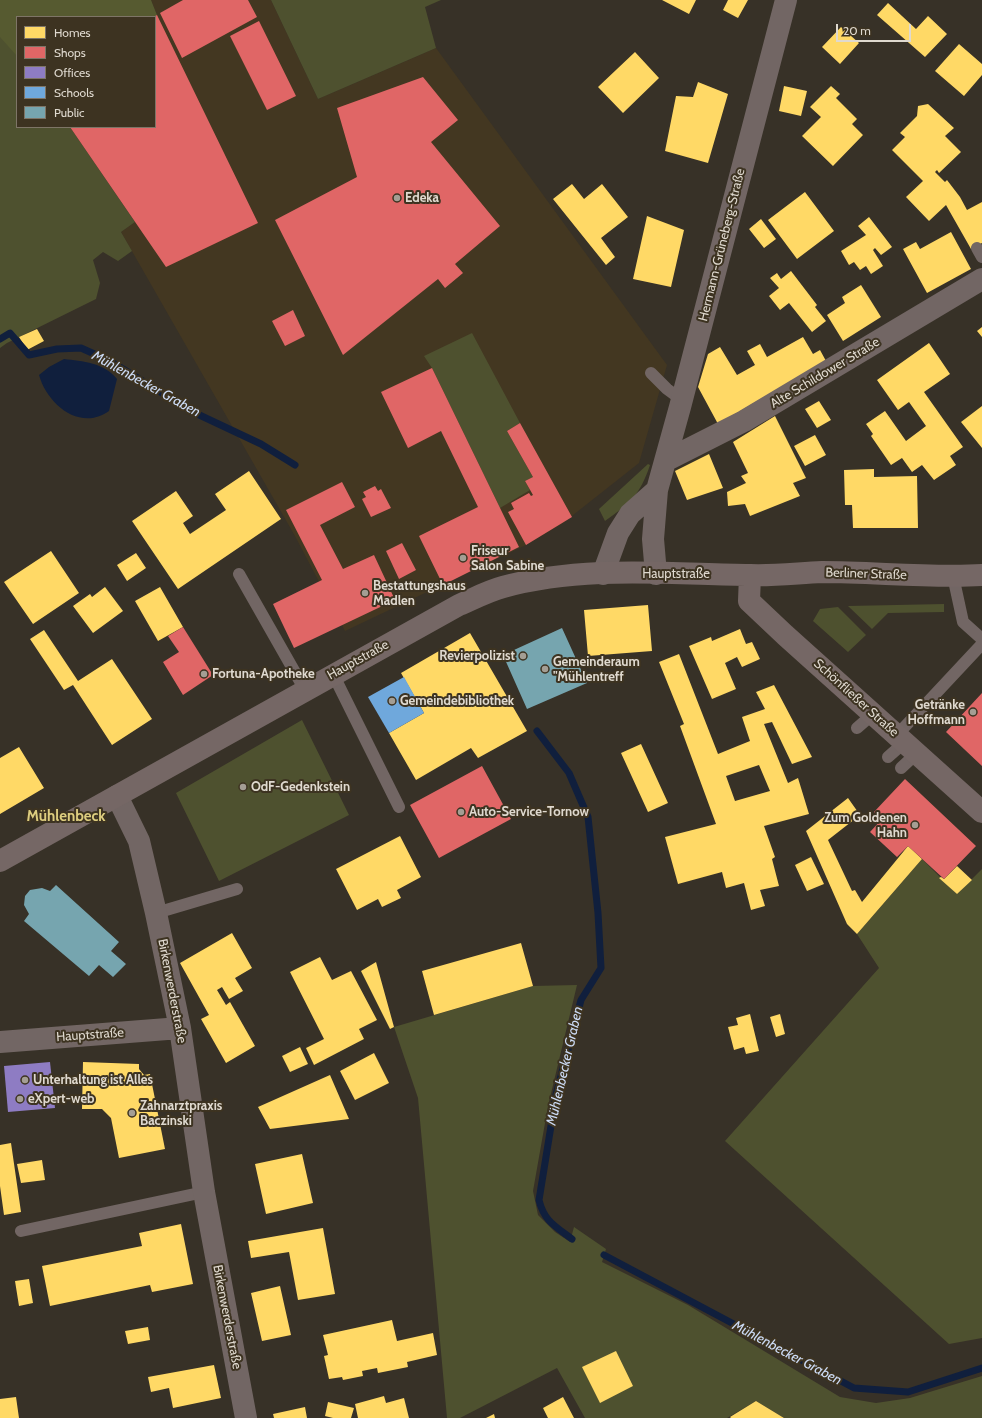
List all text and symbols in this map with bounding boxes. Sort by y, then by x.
legend [16,16,156,128]
scale bar [838,16,913,42]
text: 20 m [843,23,871,38]
text: Homes [54,25,91,40]
text: Shops [54,45,86,60]
text: Offices [54,65,90,80]
text: Schools [54,85,94,100]
text: Public [54,105,85,120]
street label: Hermann-Grüneberg-Straße [695,167,749,323]
place label: Edeka [405,190,439,206]
marker: Edeka [392,193,402,203]
street label: Alte Schildower Straße [768,334,882,412]
water label: Mühlenbecker Graben [89,347,203,421]
place label: Friseur Salon Sabine [471,543,544,574]
marker: Friseur Salon Sabine [458,553,468,563]
street label: Berliner Straße [825,565,907,583]
street label: Hauptstraße [642,566,710,582]
place label: Bestattungshaus Madlen [373,578,466,609]
marker: Bestattungshaus Madlen [360,588,370,598]
street label: Hauptstraße [325,637,391,683]
place label: Revierpolizist [439,648,515,664]
marker: Revierpolizist [518,651,528,661]
place label: Gemeinderaum "Mühlentreff [553,654,640,685]
street label: Schönfließer Straße [810,656,902,740]
marker: Gemeinderaum "Mühlentreff [540,664,550,674]
place label: Fortuna-Apotheke [212,666,315,682]
marker: Fortuna-Apotheke [199,669,209,679]
place label: Gemeindebibliothek [400,693,514,709]
marker: Gemeindebibliothek [387,696,397,706]
place label: Getränke Hoffmann [907,697,965,728]
marker: Getränke Hoffmann [968,707,978,717]
place label: OdF-Gedenkstein [251,779,350,795]
marker: OdF-Gedenkstein [238,782,248,792]
place label: Auto-Service-Tornow [469,804,589,820]
marker: Auto-Service-Tornow [456,807,466,817]
district label: Mühlenbeck [26,808,106,826]
place label: Zum Goldenen Hahn [824,810,907,841]
marker: Zum Goldenen Hahn [910,820,920,830]
street label: Birkenwerderstraße [154,938,190,1044]
water label: Mühlenbecker Graben [543,1005,587,1127]
street label: Hauptstraße [56,1025,124,1045]
place label: Unterhaltung ist Alles [33,1072,153,1088]
marker: Unterhaltung ist Alles [20,1075,30,1085]
place label: eXpert-web [28,1091,95,1107]
marker: eXpert-web [15,1094,25,1104]
place label: Zahnarztpraxis Baczinski [140,1098,222,1129]
marker: Zahnarztpraxis Baczinski [127,1108,137,1118]
street label: Birkenwerderstraße [209,1264,245,1370]
water label: Mühlenbecker Graben [729,1317,845,1389]

